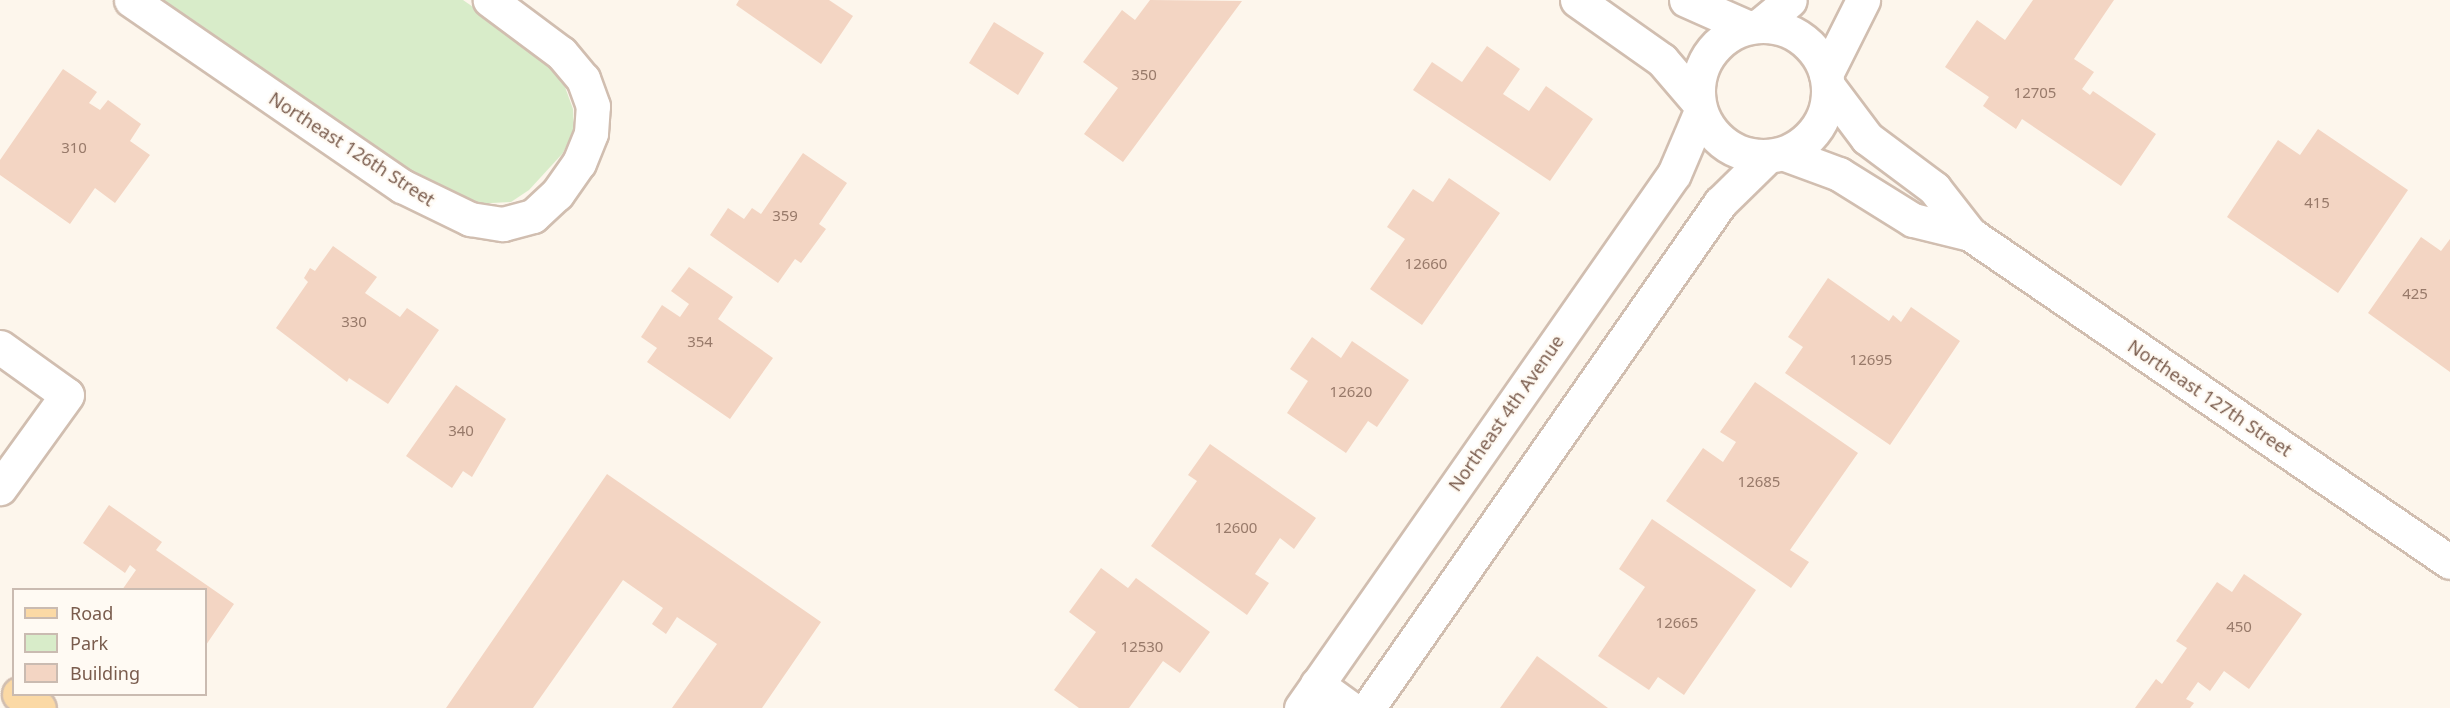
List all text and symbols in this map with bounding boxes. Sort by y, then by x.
house number: 350 [1131,66,1157,84]
house number: 12705 [2014,84,2056,102]
street label: Northeast 126th Street [265,87,439,211]
house number: 310 [61,139,87,157]
house number: 415 [2304,194,2330,212]
house number: 359 [772,207,798,225]
house number: 12660 [1405,255,1447,273]
house number: 425 [2402,285,2428,303]
house number: 330 [341,313,367,331]
street label: Northeast 4th Avenue [1444,331,1568,495]
house number: 354 [687,333,713,351]
street label: Northeast 127th Street [2124,335,2296,461]
house number: 12695 [1850,351,1892,369]
house number: 12620 [1330,383,1372,401]
house number: 340 [448,422,474,440]
house number: 12685 [1738,473,1780,491]
house number: 12600 [1215,519,1257,537]
legend [12,588,207,696]
text: Road [70,601,113,625]
house number: 12665 [1656,614,1698,632]
house number: 450 [2226,618,2252,636]
text: Park [70,631,108,655]
house number: 12530 [1121,638,1163,656]
text: Building [70,661,140,685]

